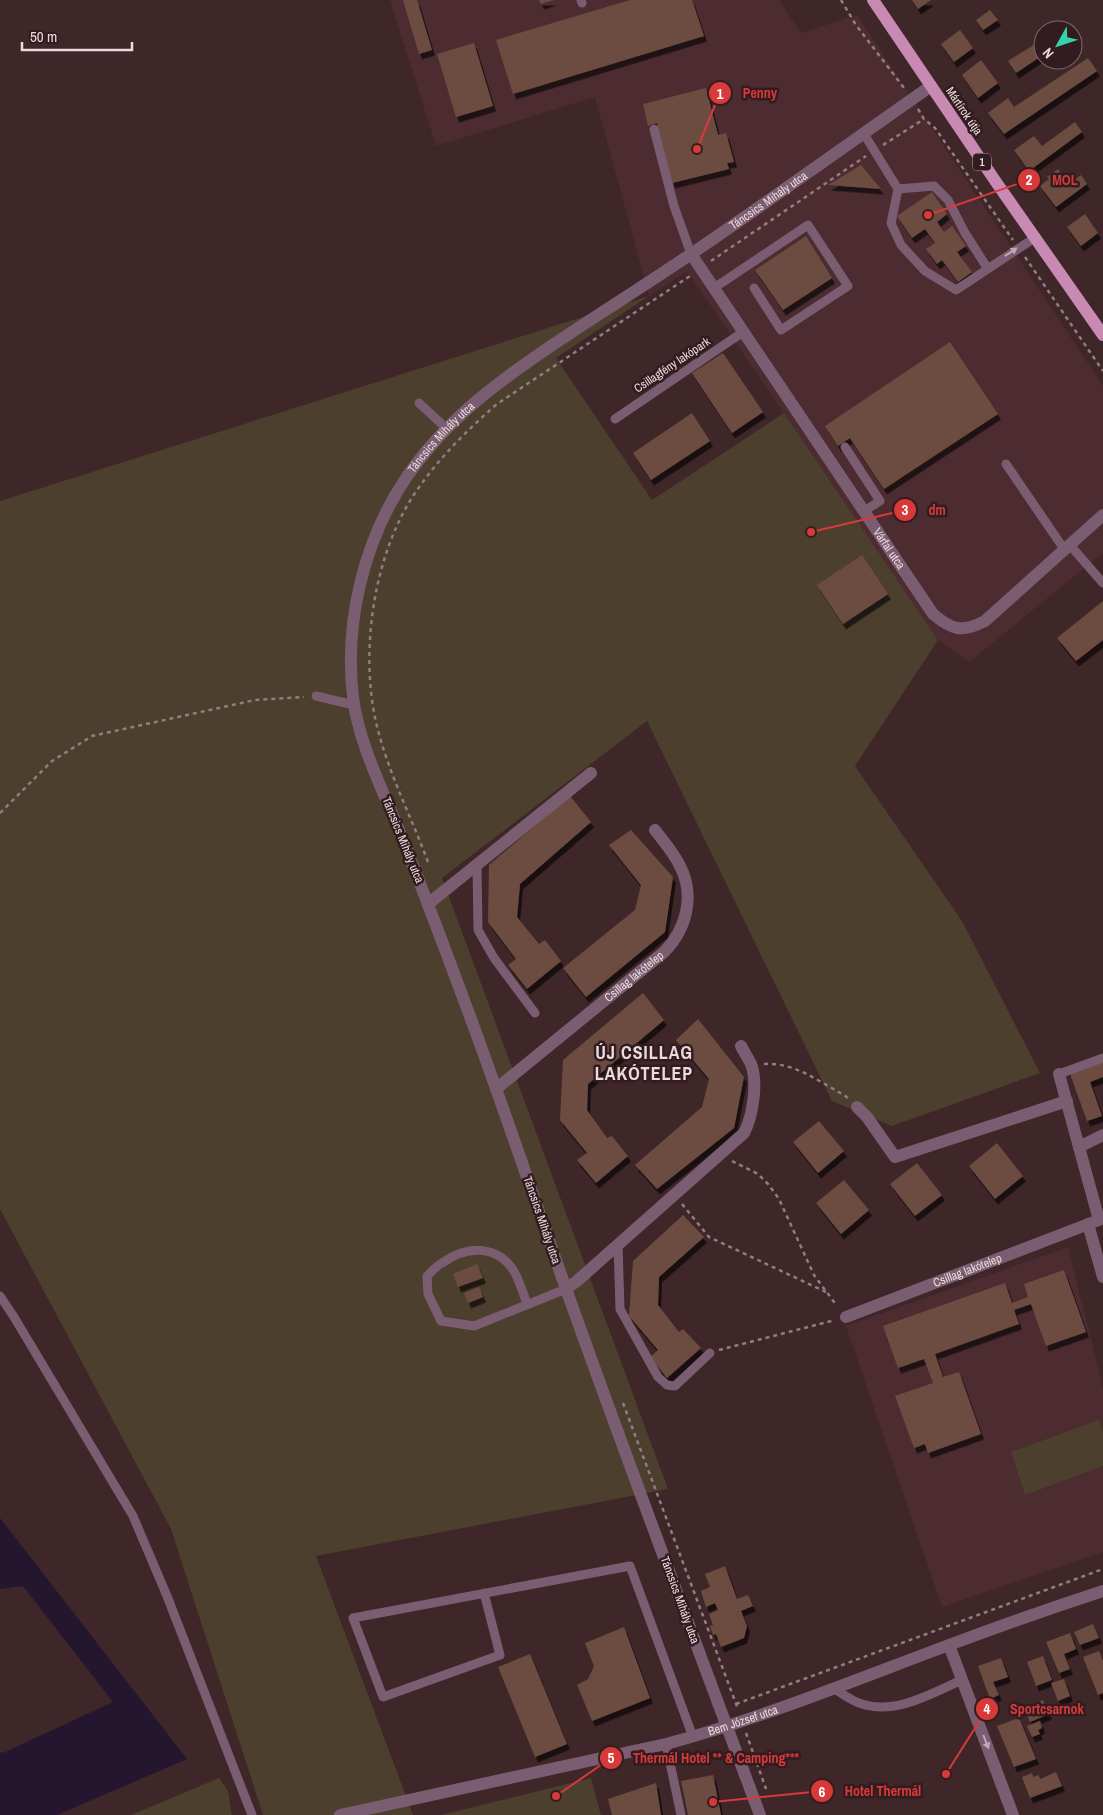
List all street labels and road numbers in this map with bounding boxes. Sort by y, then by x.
street label: Mártírok útja [942,84,986,139]
road number: 1 [973,154,991,170]
street label: Táncsics Mihály utca [726,167,811,233]
street label: Csillagfény lakópark [631,334,713,396]
street label: Táncsics Mihály utca [404,398,478,476]
street label: Várfal utca [869,525,909,573]
street label: Táncsics Mihály utca [378,795,428,886]
street label: Csillag lakótelep [601,947,667,1006]
street label: Táncsics Mihály utca [520,1174,565,1266]
street label: Csillag lakótelep [931,1250,1004,1291]
street label: Táncsics Mihály utca [657,1554,703,1646]
street label: Bem József utca [706,1701,781,1740]

